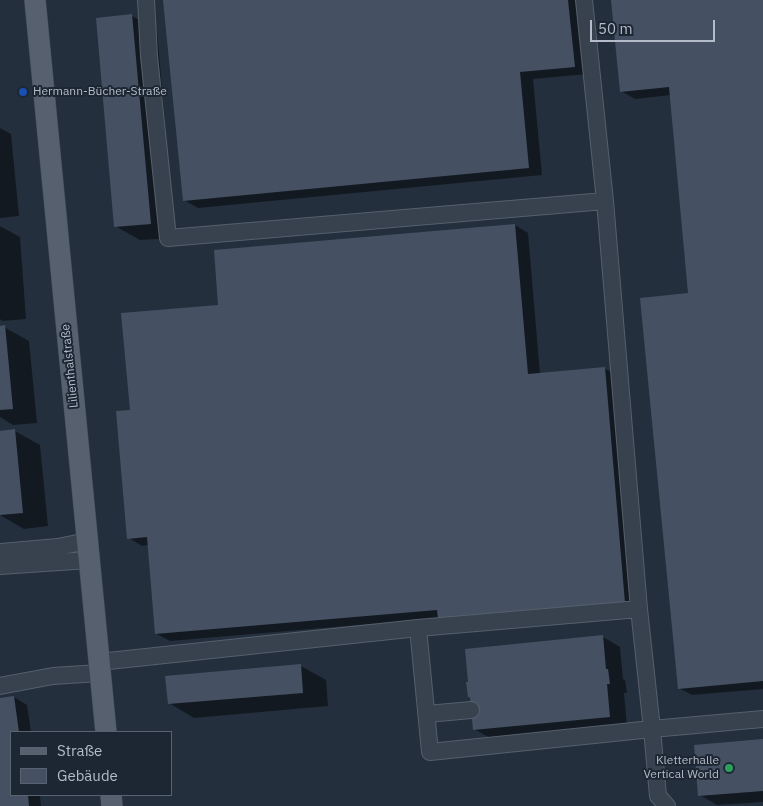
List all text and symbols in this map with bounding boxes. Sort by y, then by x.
scale bar [593,10,718,42]
text: 50 m [598,19,633,38]
place label: Hermann-Bücher-Straße [33,85,167,99]
marker: Hermann-Bücher-Straße [17,86,29,98]
street label: Lilienthalstraße [58,323,82,409]
legend [10,731,172,796]
text: Straße [57,741,102,760]
place label: Kletterhalle Vertical World [643,754,719,782]
marker: Kletterhalle Vertical World [723,762,735,774]
text: Gebäude [57,766,118,785]

